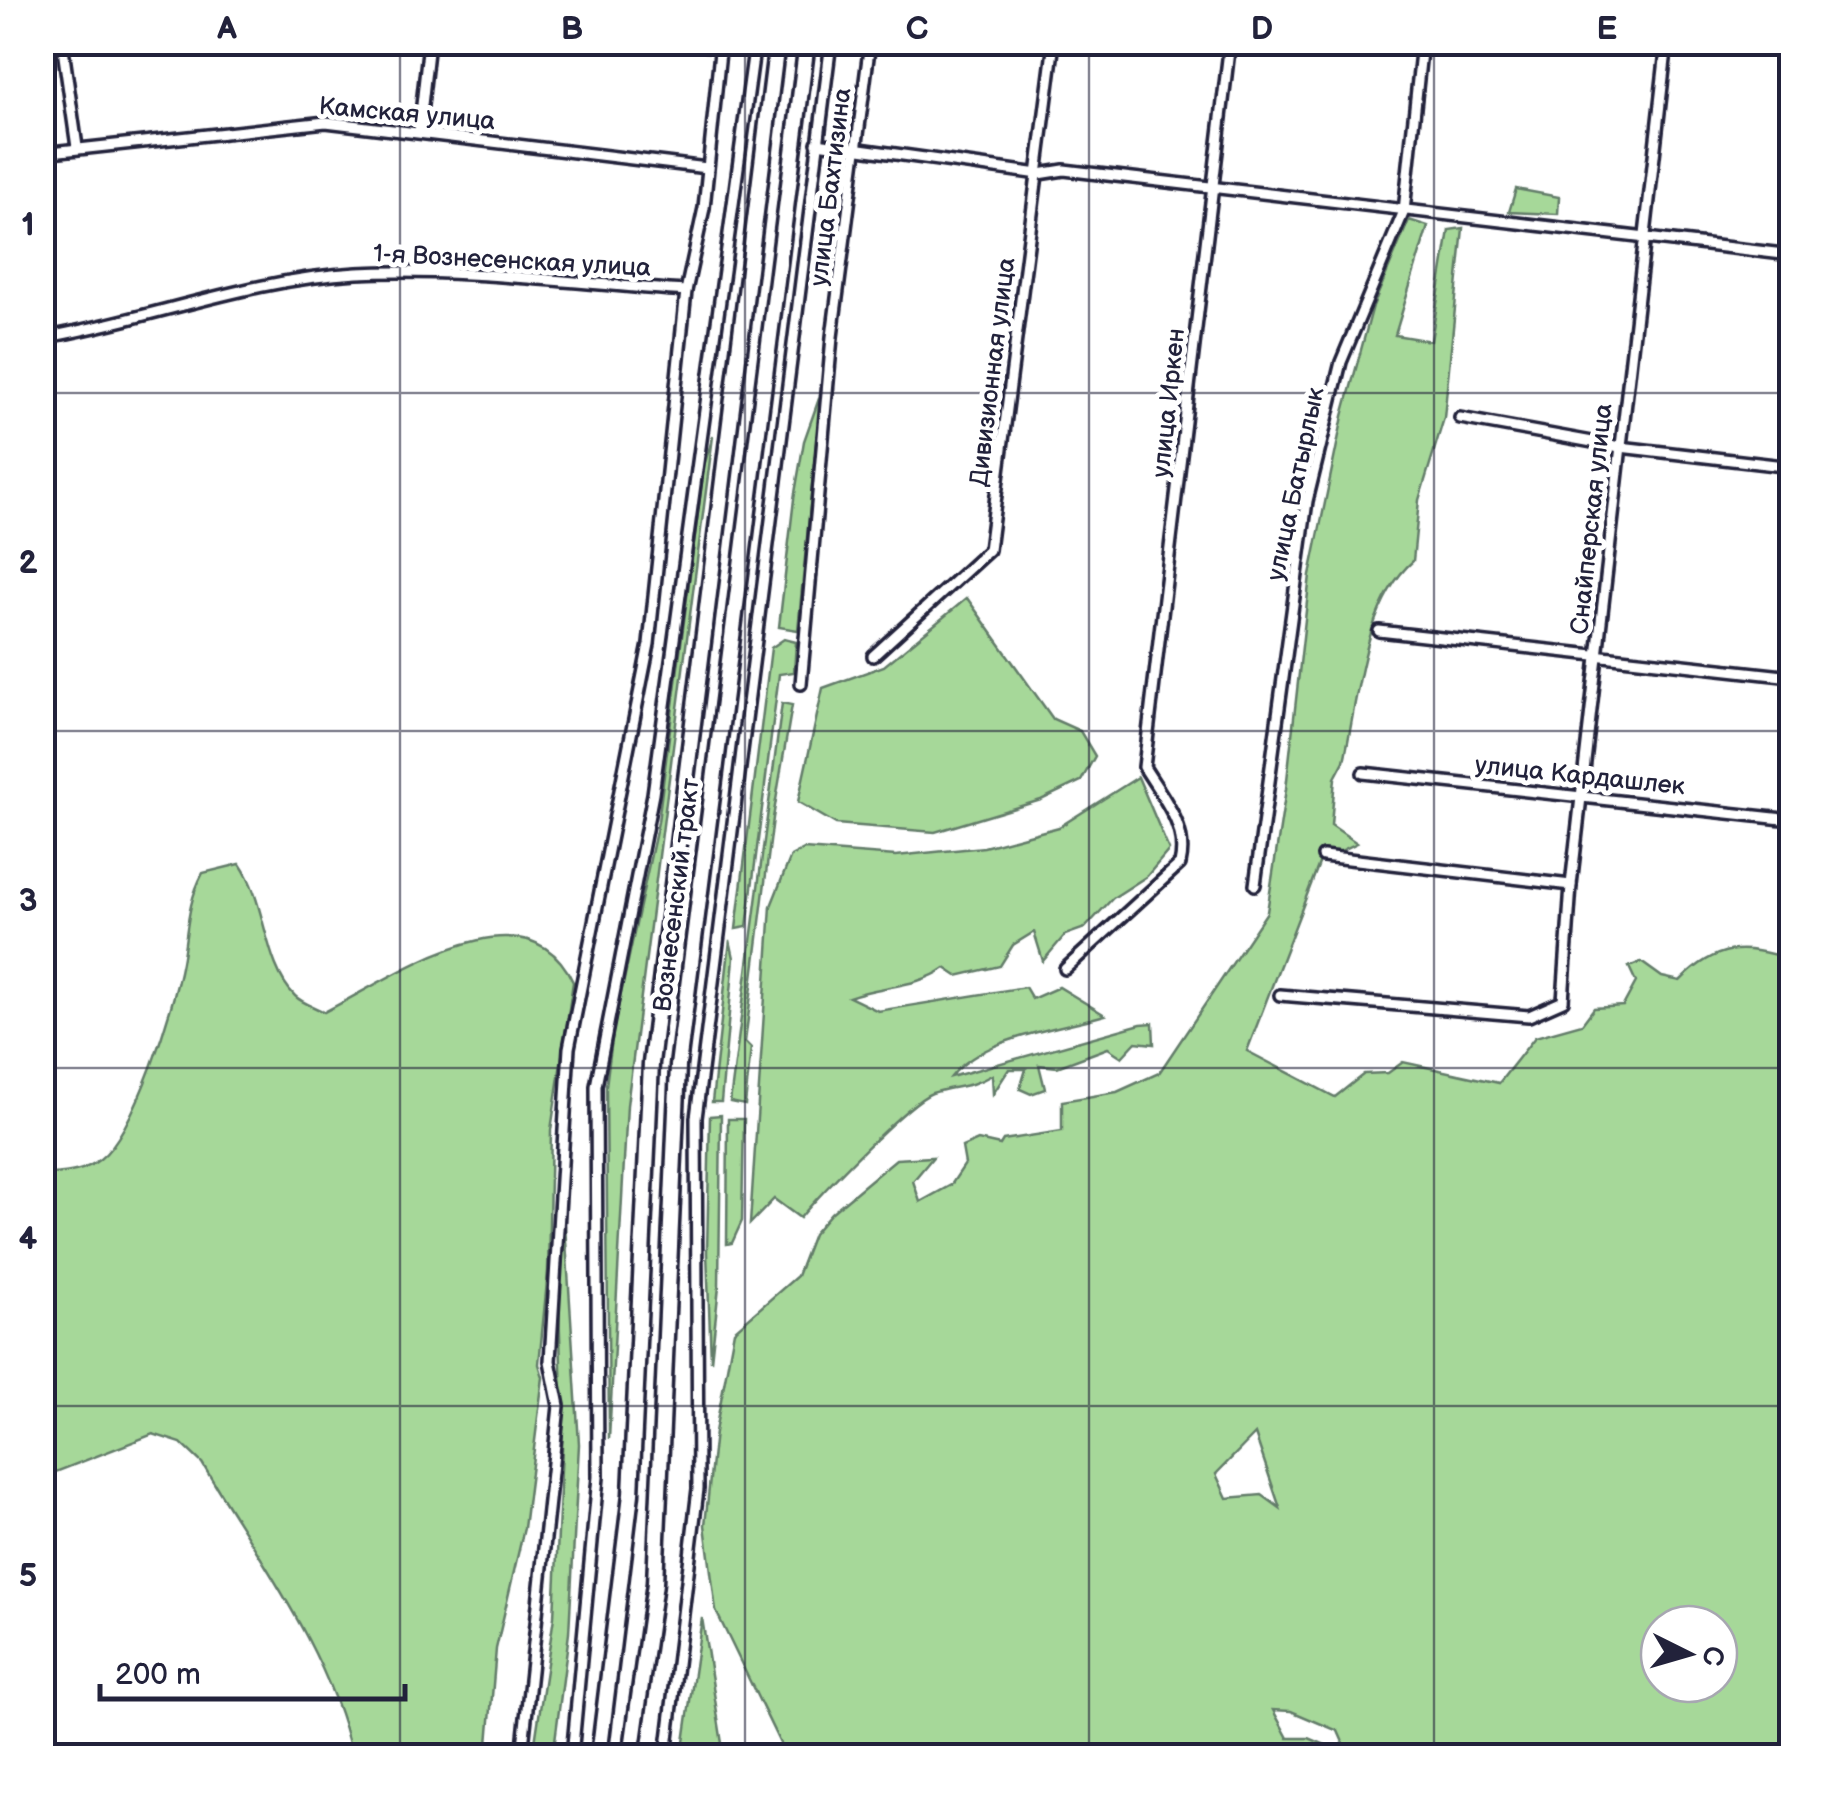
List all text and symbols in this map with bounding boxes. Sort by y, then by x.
text: A [216,10,237,49]
text: B [561,10,583,49]
text: C [906,10,928,49]
text: D [1251,10,1273,49]
text: E [1597,10,1617,49]
street label: улица Бахтизина [803,86,859,288]
street label: Камская улица [317,91,497,137]
text: 1 [21,206,35,245]
street label: 1-я Вознесенская улица [372,238,652,284]
street label: Дивизионная улица [964,255,1022,488]
street label: улица Иркен [1146,327,1192,479]
street label: улица Батырлык [1260,384,1332,584]
street label: Снайперская улица [1564,402,1620,636]
text: 2 [18,544,38,583]
street label: улица Кардашлек [1474,750,1687,803]
street label: Вознесенский тракт [647,776,707,1014]
text: 3 [19,882,37,921]
text: 4 [19,1220,38,1259]
text: 5 [19,1557,37,1596]
north arrow [1639,1604,1739,1704]
scale bar [100,1639,405,1701]
text: С [1695,1645,1730,1668]
text: 200 m [115,1657,201,1693]

